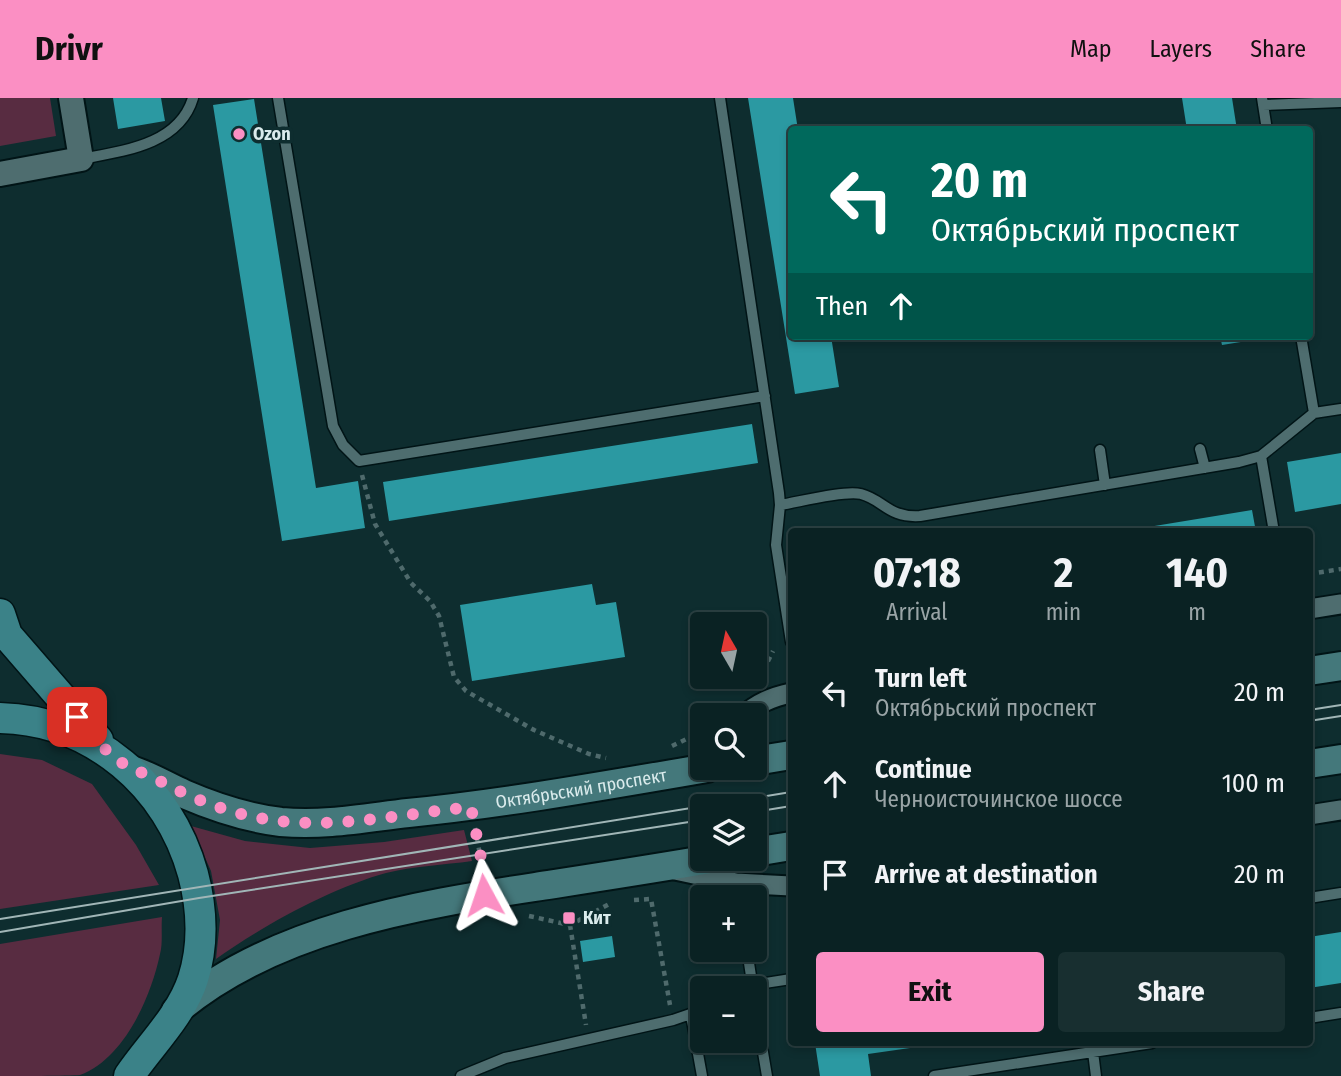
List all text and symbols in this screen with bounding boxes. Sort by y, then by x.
text: Drivr [35,29,103,69]
text: Map [1070,35,1112,63]
text: Layers [1150,35,1212,63]
text: Share [1250,35,1306,63]
place label: Ozon [253,123,291,145]
marker: Ozon [231,126,247,142]
text: 20 m [931,151,1028,210]
icon: left [816,154,907,245]
text: Октябрьский проспект [931,211,1239,249]
icon: ahead [882,287,920,325]
text: Then [816,291,868,322]
text: 07:18 [873,548,961,598]
text: 2 [1054,548,1073,598]
text: 140 [1166,548,1228,598]
text: Arrival [886,598,947,626]
text: min [1046,598,1081,626]
text: m [1188,598,1206,626]
north arrow [690,612,766,690]
map controls [690,612,767,1053]
text: Turn left [875,663,967,694]
icon: left [816,674,854,712]
text: 20 m [1234,677,1285,708]
pin [47,687,107,747]
text: Октябрьский проспект [875,694,1096,722]
icon: arrive [58,698,96,736]
button: search [690,703,767,780]
text: Continue [875,754,972,785]
street label: Октябрьский проспект [494,764,669,813]
icon: ahead [816,765,854,803]
text: 100 m [1222,768,1285,799]
text: Черноисточинское шоссе [875,785,1123,813]
button: layers [690,794,767,871]
icon: arrive [816,856,854,894]
position arrow [447,858,521,932]
text: Arrive at destination [875,859,1098,890]
text: 20 m [1234,859,1285,890]
button: + [690,885,767,962]
place label: Кит [583,907,611,929]
marker: Кит [561,910,577,926]
button: Exit [816,952,1044,1032]
button: Share [1058,952,1285,1032]
button: − [690,976,767,1053]

